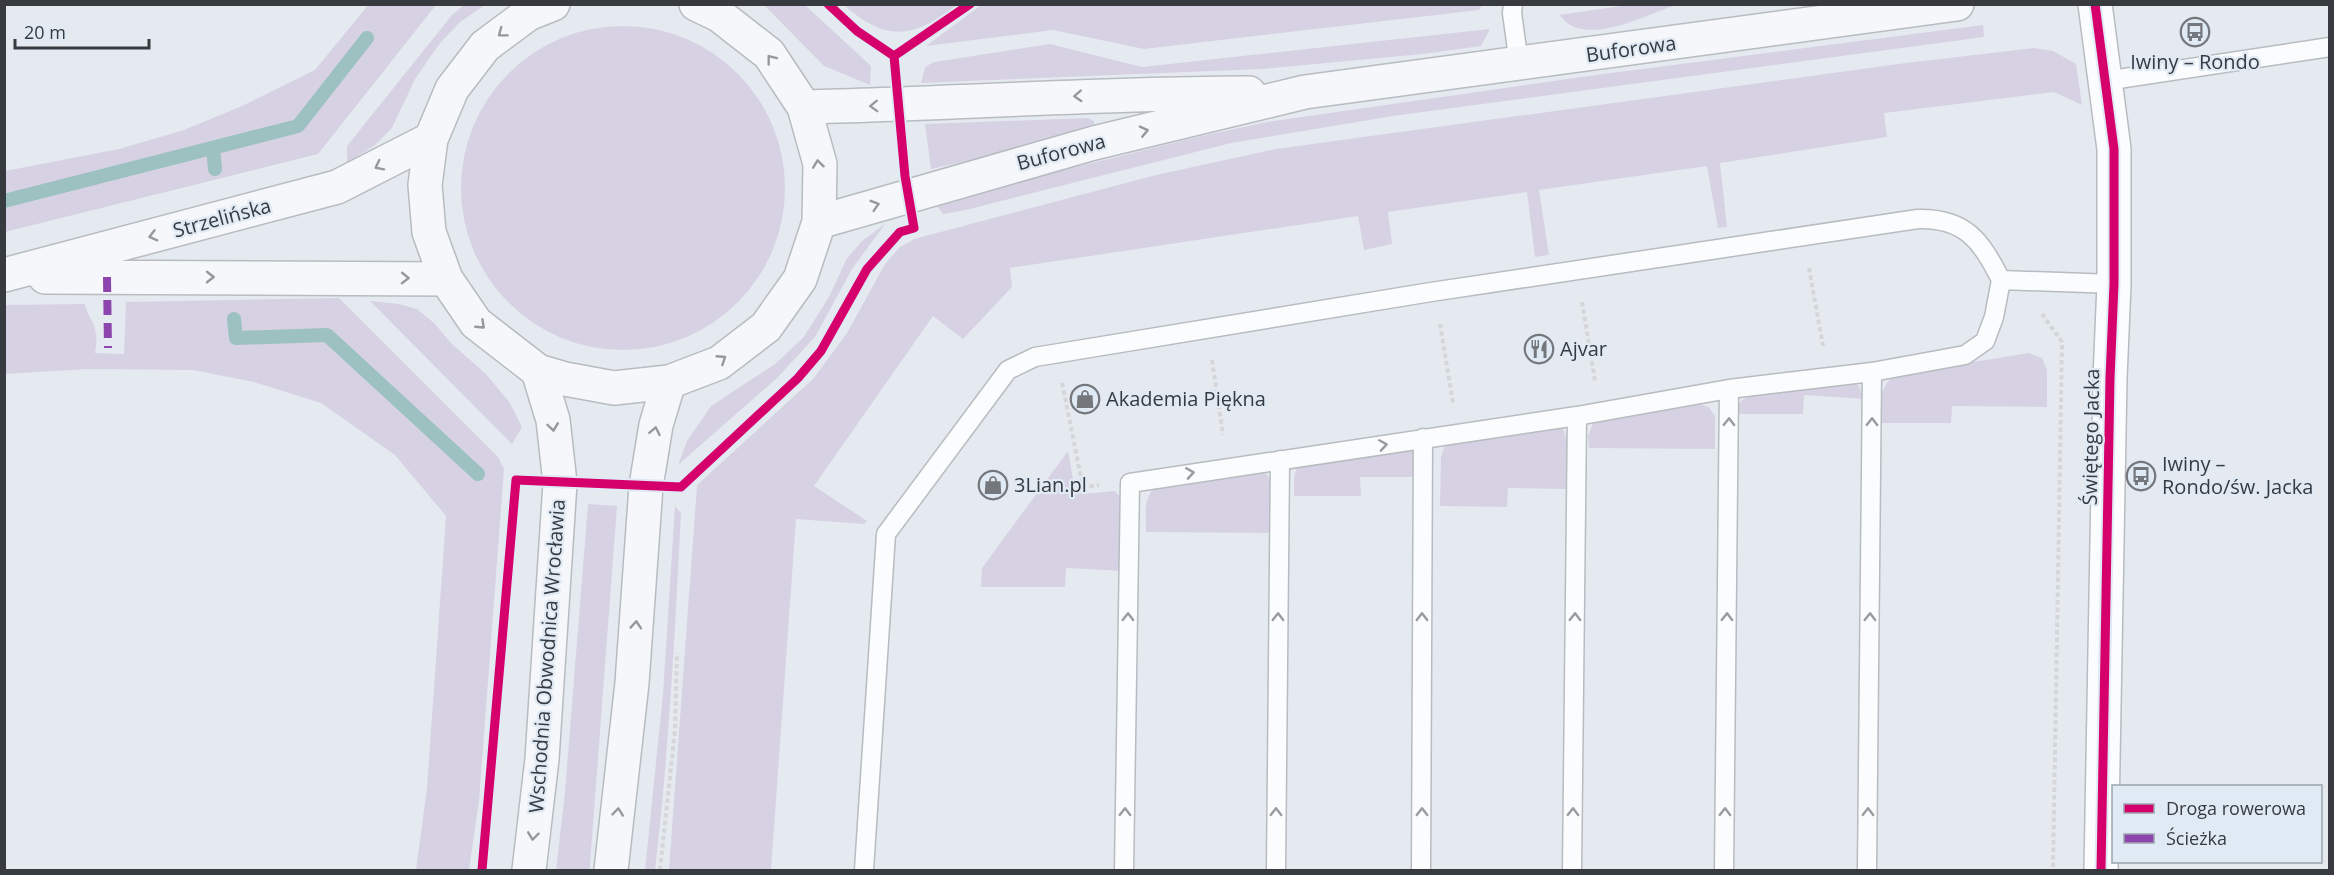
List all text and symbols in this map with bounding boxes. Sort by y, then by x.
scale bar [15,12,148,50]
bus stop icon: Iwiny – Rondo [2179,16,2211,48]
text: 20 m [24,20,66,44]
one-way arrow [498,26,509,37]
street label: Buforowa [1584,29,1678,68]
place label: Iwiny – Rondo [2130,48,2260,75]
one-way arrow [768,55,779,66]
one-way arrow [1074,90,1083,103]
one-way arrow [869,100,878,112]
one-way arrow [1139,125,1149,138]
street label: Buforowa [1014,127,1108,176]
one-way arrow [374,158,385,170]
one-way arrow [813,159,825,169]
street label: Strzelińska [170,191,274,244]
one-way arrow [869,200,880,212]
one-way arrow [148,229,159,241]
one-way arrow [205,271,214,283]
one-way arrow [400,272,409,284]
one-way arrow [474,318,484,329]
restaurant icon: Ajvar [1523,333,1555,365]
place label: Ajvar [1560,335,1607,362]
one-way arrow [716,356,727,367]
street label: Świętego Jacka [2076,368,2105,506]
shop icon: Akademia Piękna [1069,383,1101,415]
place label: Akademia Piękna [1106,385,1266,412]
one-way arrow [1722,418,1735,427]
one-way arrow [1866,418,1878,427]
one-way arrow [547,423,559,432]
one-way arrow [649,426,661,436]
one-way arrow [1378,439,1387,451]
place label: Iwiny – Rondo/św. Jacka [2162,450,2313,500]
bus stop icon: Iwiny – Rondo/św. Jacka [2125,460,2157,492]
one-way arrow [1185,468,1194,480]
shop icon: 3Lian.pl [977,469,1009,501]
place label: 3Lian.pl [1014,471,1087,498]
street label: Wschodnia Obwodnica Wrocławia [522,498,571,814]
one-way arrow [1122,613,1134,622]
one-way arrow [1272,613,1284,622]
one-way arrow [1416,613,1428,622]
one-way arrow [1569,613,1581,622]
one-way arrow [1721,613,1733,622]
one-way arrow [1864,613,1876,622]
one-way arrow [630,620,643,629]
legend [2112,785,2322,863]
text: Droga rowerowa [2166,796,2306,820]
one-way arrow [611,808,624,817]
one-way arrow [1119,808,1131,817]
one-way arrow [1270,808,1283,817]
one-way arrow [1416,808,1428,817]
one-way arrow [1567,808,1579,817]
one-way arrow [1719,808,1731,817]
one-way arrow [1862,808,1874,817]
text: Ścieżka [2166,826,2227,850]
one-way arrow [528,831,540,840]

